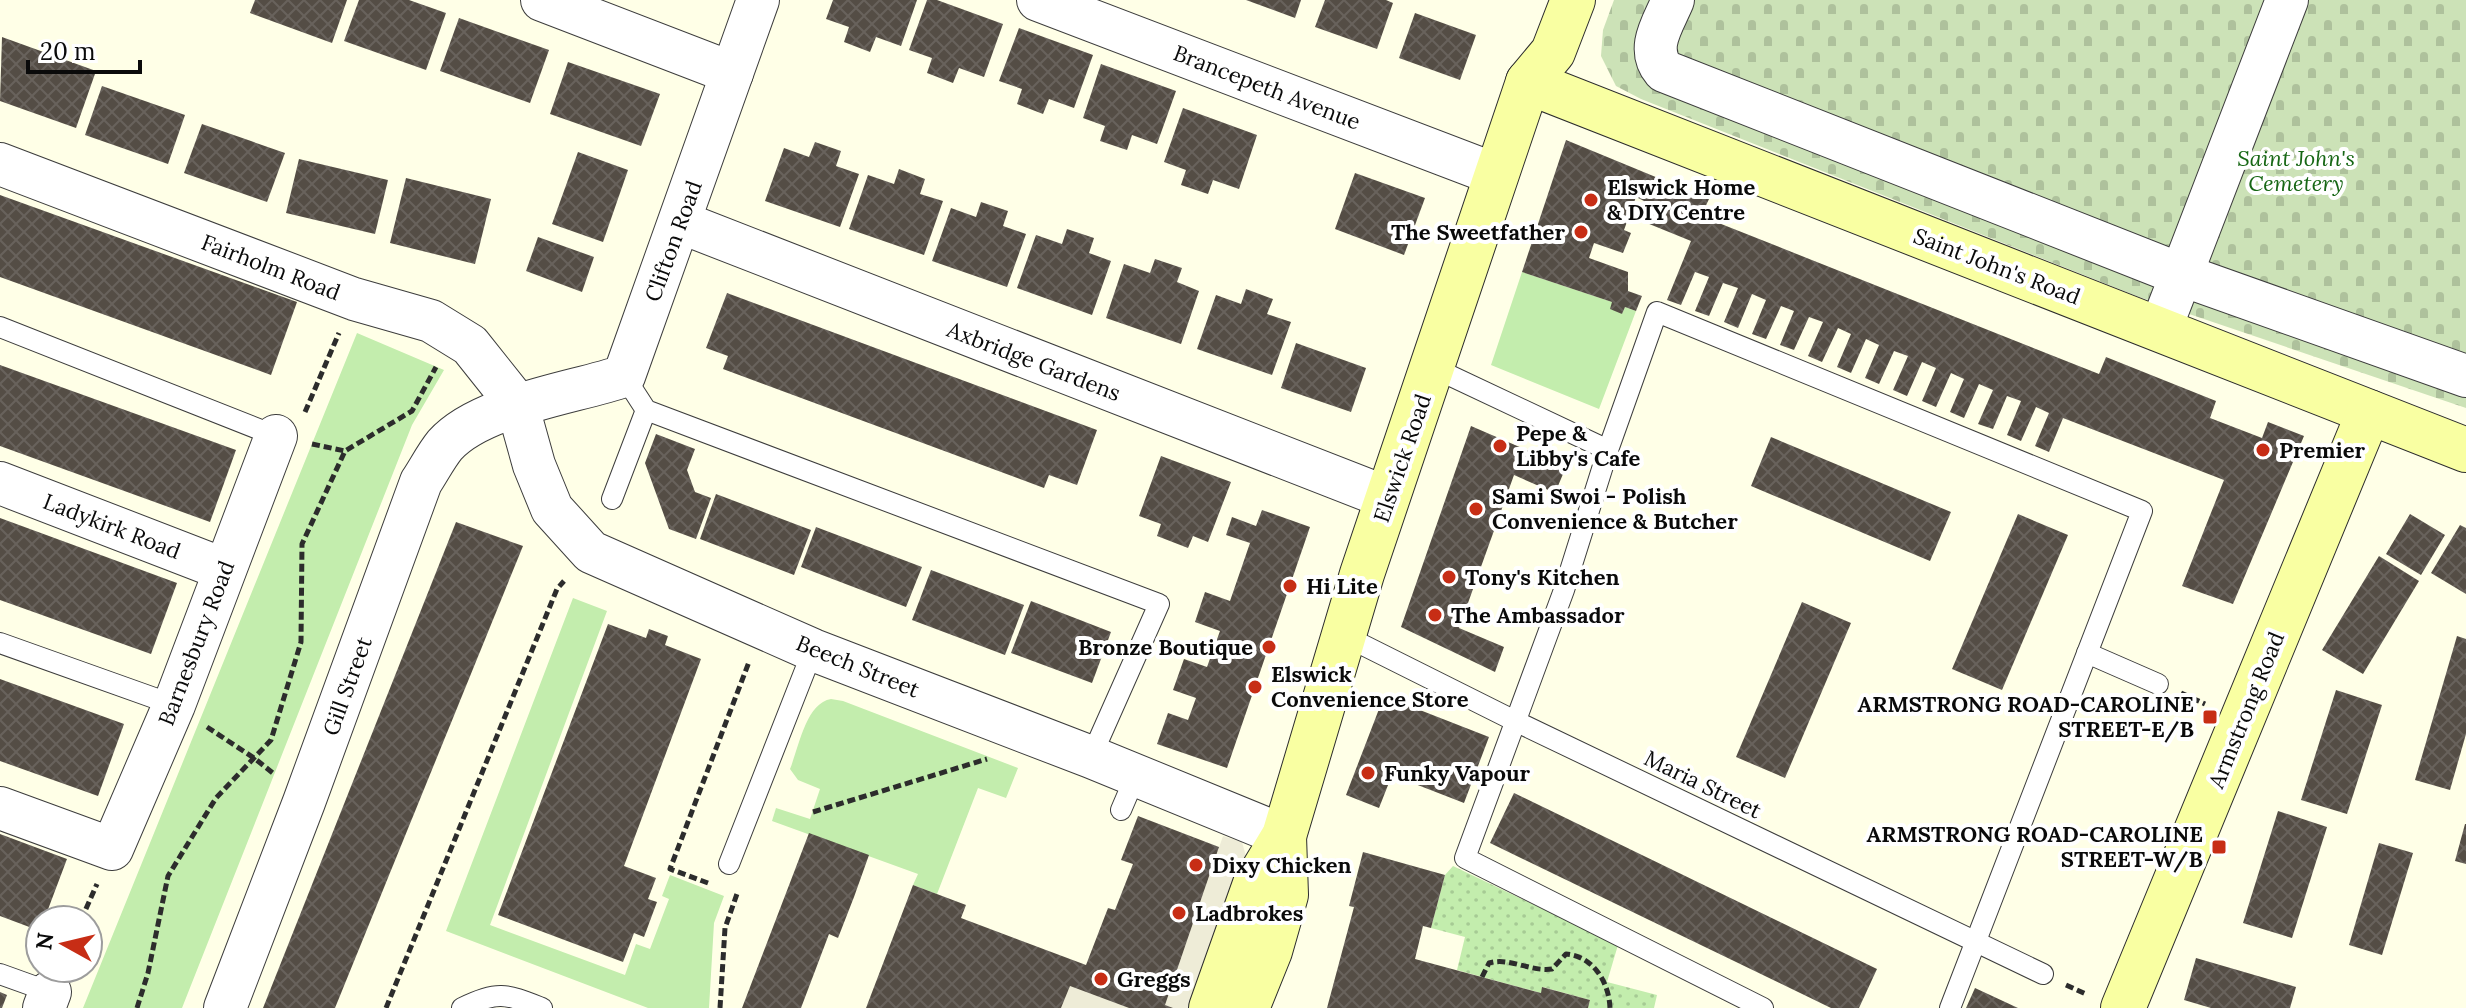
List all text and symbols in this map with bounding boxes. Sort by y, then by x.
scale bar [28,24,140,74]
text: 20 m [40,36,96,67]
street label: Brancepeth Avenue [1169,38,1365,136]
park label: Saint John's Cemetery [2237,144,2355,197]
place label: Elswick Home & DIY Centre [1607,173,1755,226]
street label: Clifton Road [638,177,708,305]
marker: Elswick Home & DIY Centre [1582,191,1600,209]
place label: The Sweetfather [1391,218,1565,246]
street label: Saint John's Road [1910,221,2084,311]
marker: The Sweetfather [1572,223,1590,241]
street label: Fairholm Road [198,228,344,306]
street label: Axbridge Gardens [942,315,1125,407]
street label: Elswick Road [1367,390,1437,526]
place label: Pepe & Libby's Cafe [1516,419,1641,472]
place label: Premier [2279,436,2366,464]
marker: Pepe & Libby's Cafe [1491,437,1509,455]
marker: Premier [2254,441,2272,459]
place label: Sami Swoi - Polish Convenience & Butcher [1492,482,1738,535]
street label: Ladykirk Road [39,487,185,565]
marker: Sami Swoi - Polish Convenience & Butcher [1467,500,1485,518]
street label: Barnesbury Road [152,557,240,729]
place label: Tony's Kitchen [1465,563,1620,591]
marker: Tony's Kitchen [1440,568,1458,586]
place label: Hi Lite [1306,572,1378,600]
marker: Hi Lite [1281,577,1299,595]
place label: The Ambassador [1451,601,1625,629]
marker: The Ambassador [1426,606,1444,624]
street label: Armstrong Road [2202,628,2290,793]
street label: Beech Street [792,629,924,704]
street label: Gill Street [316,632,378,739]
place label: Bronze Boutique [1078,633,1253,661]
marker: Bronze Boutique [1260,638,1278,656]
place label: Elswick Convenience Store [1271,660,1469,713]
marker: Elswick Convenience Store [1246,678,1264,696]
place label: ARMSTRONG ROAD-CAROLINE STREET-E/B [1858,690,2194,743]
marker: ARMSTRONG ROAD-CAROLINE STREET-E/B [2201,708,2219,726]
street label: Maria Street [1640,744,1767,825]
place label: Funky Vapour [1384,759,1531,787]
marker: Funky Vapour [1359,764,1377,782]
place label: ARMSTRONG ROAD-CAROLINE STREET-W/B [1867,820,2203,873]
marker: ARMSTRONG ROAD-CAROLINE STREET-W/B [2210,838,2228,856]
place label: Dixy Chicken [1212,851,1352,879]
marker: Dixy Chicken [1187,856,1205,874]
place label: Ladbrokes [1195,899,1303,927]
north arrow [24,904,104,984]
marker: Ladbrokes [1170,904,1188,922]
text: N [29,931,59,952]
place label: Greggs [1117,965,1191,993]
marker: Greggs [1092,970,1110,988]

